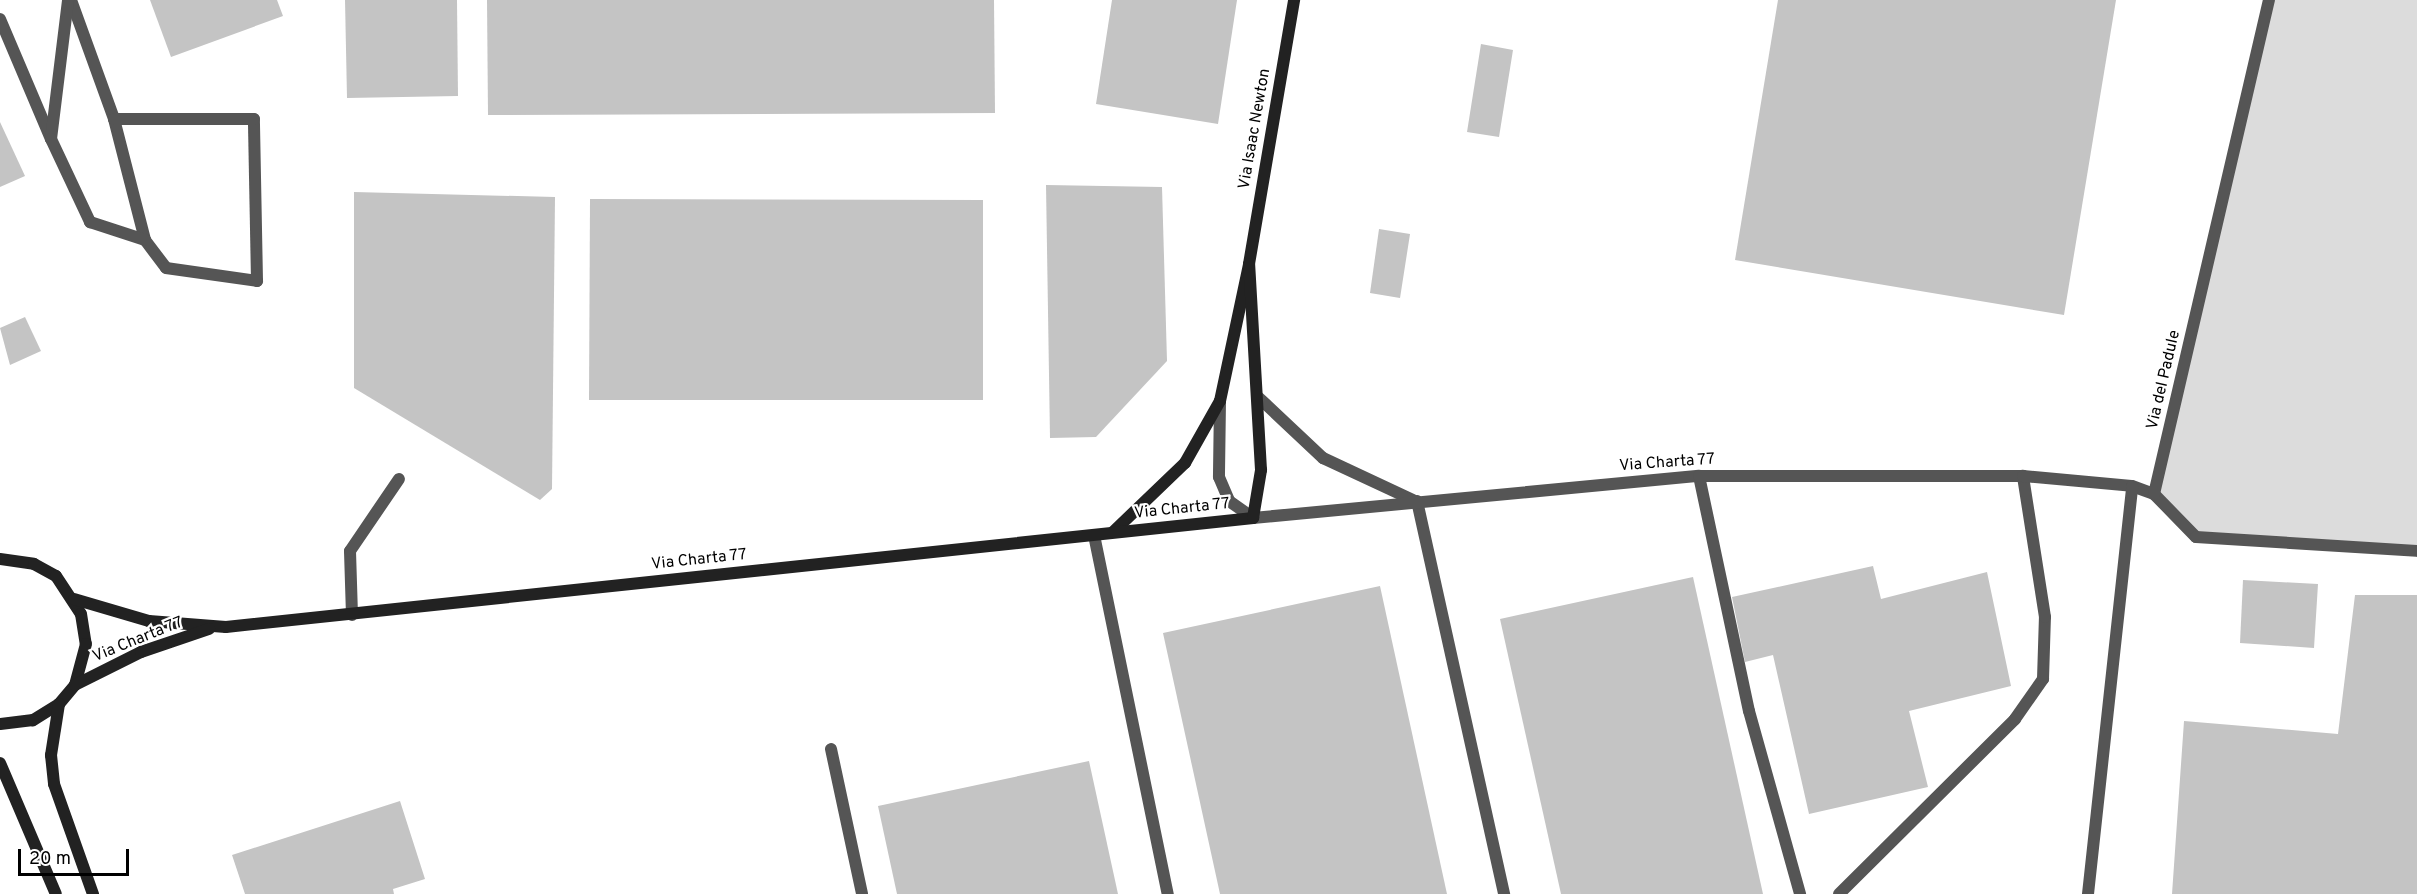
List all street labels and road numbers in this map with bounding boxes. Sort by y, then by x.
street label: Via Isaac Newton [1235,67,1275,191]
street label: Via del Padule [2143,328,2185,432]
street label: Via Charta 77 [1618,450,1716,476]
street label: Via Charta 77 [1133,494,1231,524]
street label: Via Charta 77 [650,545,748,575]
street label: Via Charta 77 [90,613,186,667]

